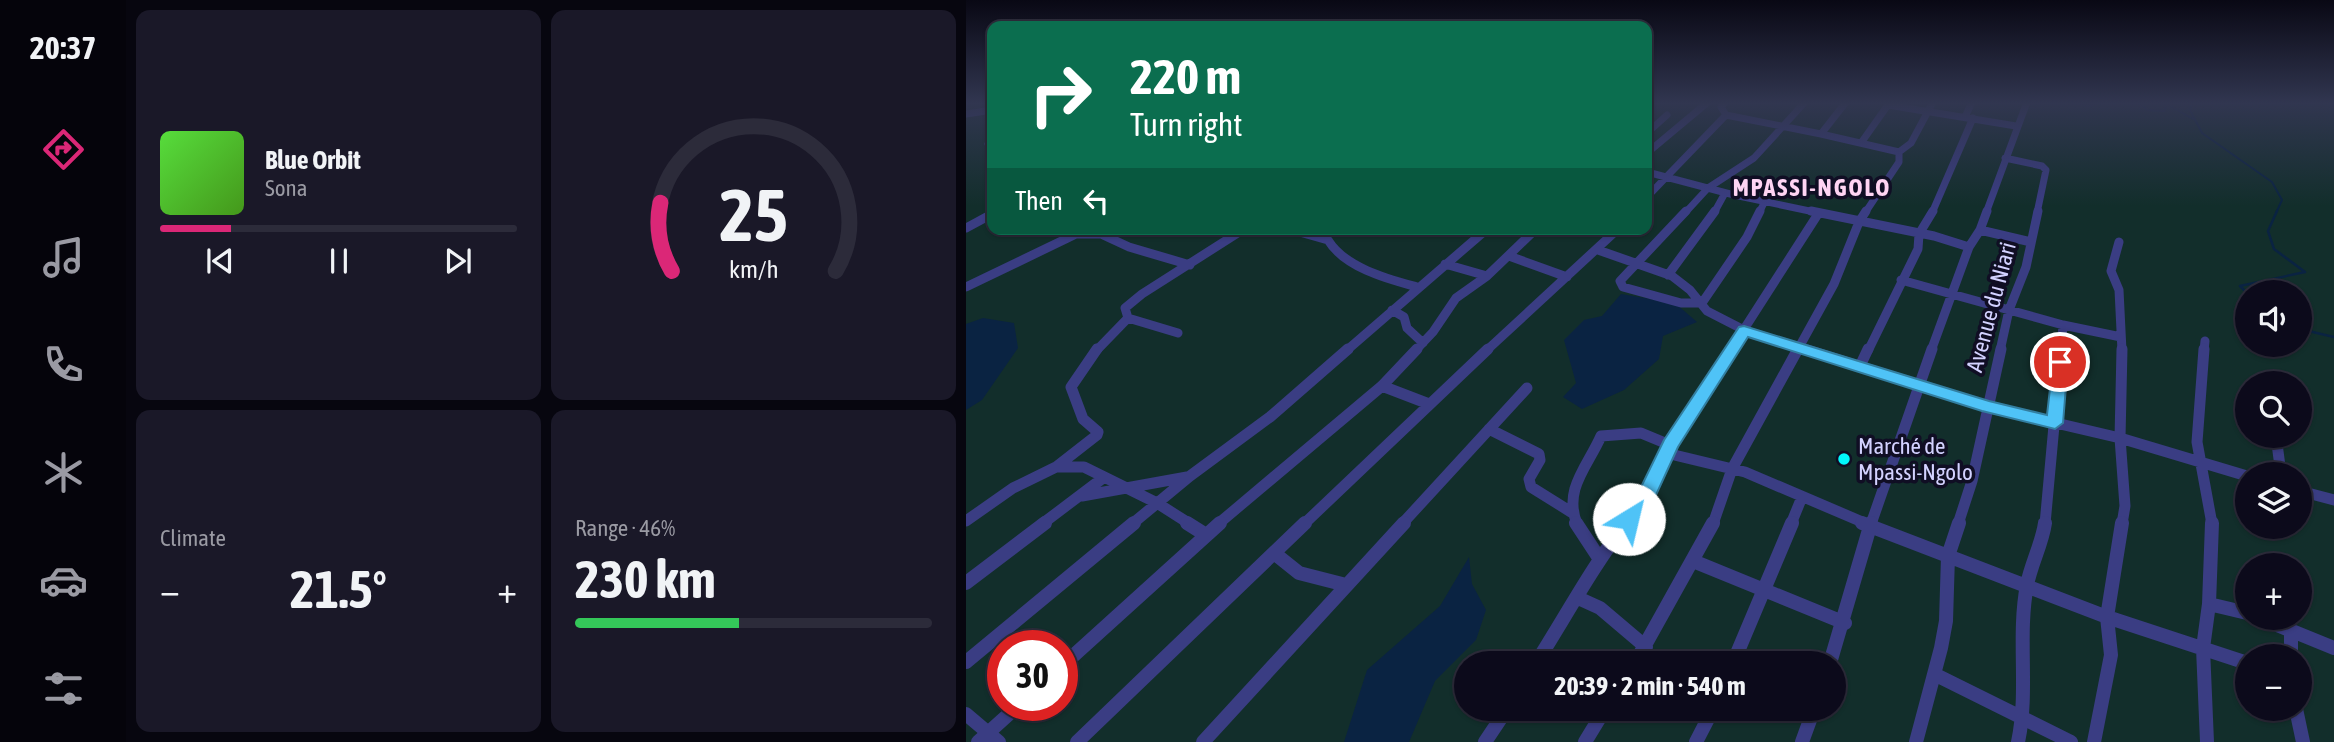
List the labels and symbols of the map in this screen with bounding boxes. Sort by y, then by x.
district label: MPASSI-NGOLO [1733,174,1891,201]
street label: Avenue du Niari [1961,239,2021,375]
pin [2030,332,2090,392]
place label: Marché de Mpassi-Ngolo [1858,433,1973,485]
marker: Marché de Mpassi-Ngolo [1836,451,1852,467]
position arrow [1592,482,1666,556]
speed limit sign: 30 [987,630,1078,721]

